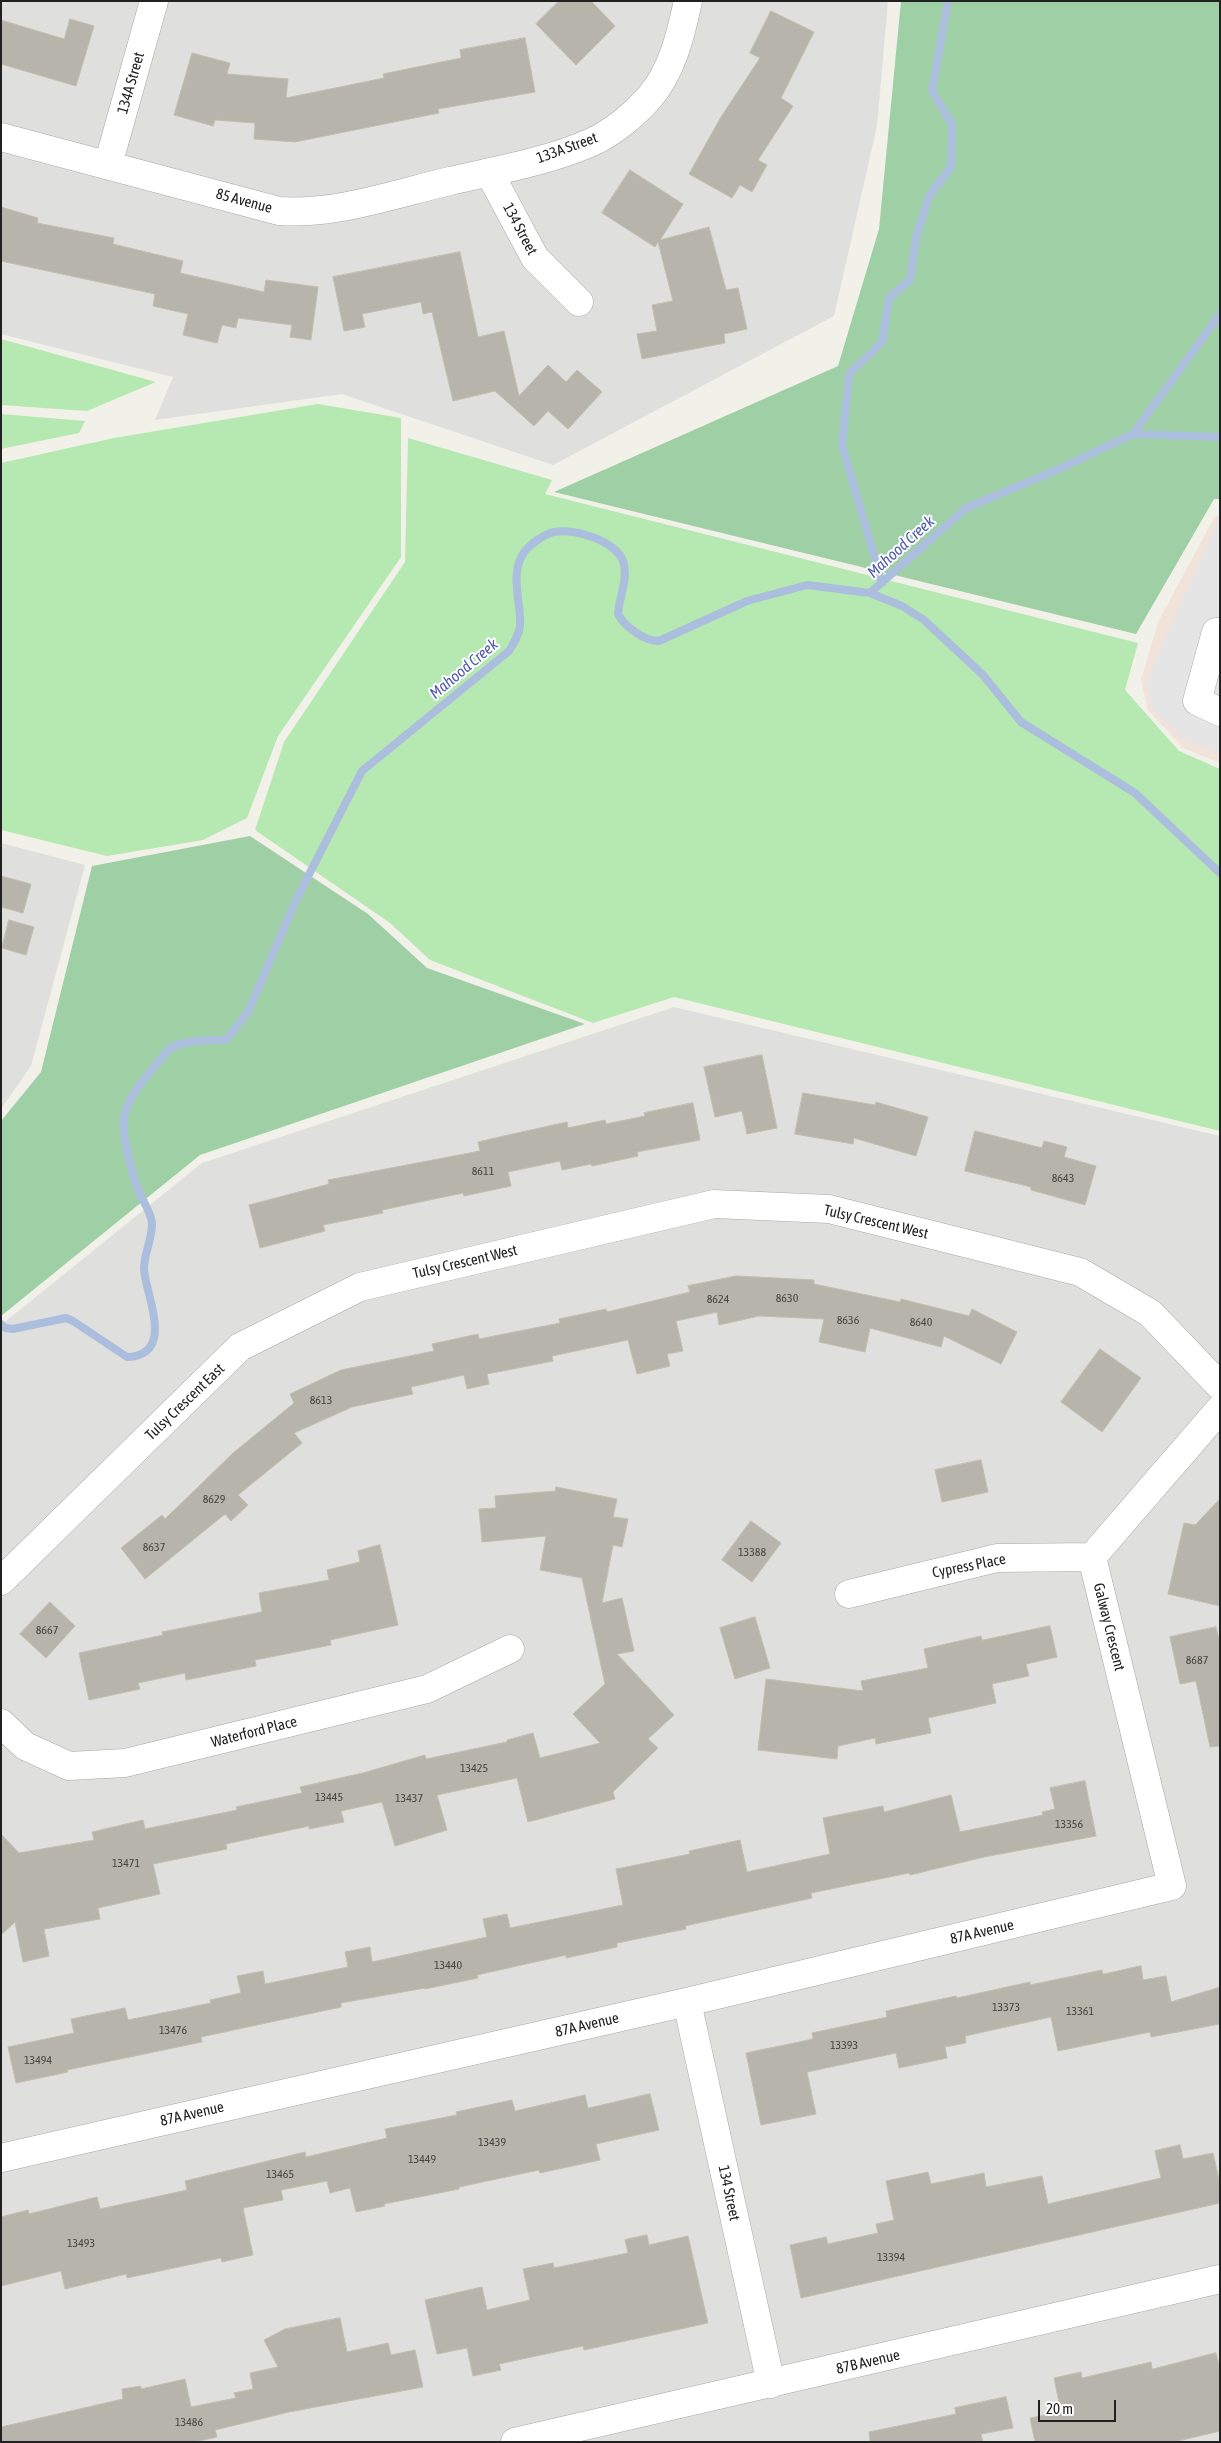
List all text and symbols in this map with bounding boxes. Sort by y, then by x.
street label: 134A Street [114,50,148,116]
street label: 133A Street [534,129,600,167]
street label: 85 Avenue [214,185,274,217]
street label: 134 Street [499,200,541,258]
water label: Mahood Creek [864,512,938,582]
water label: Mahood Creek [426,635,502,703]
house number: 8611 [472,1164,494,1178]
house number: 8643 [1052,1171,1074,1185]
street label: Tulsy Crescent West [822,1201,930,1243]
street label: Tulsy Crescent West [411,1241,519,1283]
house number: 8630 [776,1291,798,1305]
house number: 8624 [707,1292,729,1306]
house number: 8636 [837,1313,859,1327]
house number: 8640 [910,1315,932,1329]
street label: Tulsy Crescent East [142,1360,228,1444]
house number: 8613 [310,1393,332,1407]
house number: 8629 [203,1492,225,1506]
house number: 8637 [143,1540,165,1554]
house number: 13388 [738,1545,766,1559]
street label: Cypress Place [931,1550,1007,1582]
street label: Galway Crescent [1089,1581,1129,1673]
house number: 8667 [36,1623,58,1637]
house number: 8687 [1186,1653,1208,1667]
street label: Waterford Place [209,1713,299,1751]
house number: 13425 [460,1761,488,1775]
house number: 13445 [315,1790,343,1804]
house number: 13437 [395,1791,423,1805]
house number: 13356 [1055,1817,1083,1831]
house number: 13471 [112,1856,140,1870]
street label: 87A Avenue [948,1916,1016,1948]
house number: 13440 [434,1958,462,1972]
house number: 13373 [992,2000,1020,2014]
house number: 13361 [1066,2004,1094,2018]
street label: 87A Avenue [553,2009,621,2041]
house number: 13476 [159,2023,187,2037]
house number: 13393 [830,2038,858,2052]
house number: 13494 [24,2053,52,2067]
street label: 87A Avenue [158,2098,226,2130]
house number: 13439 [478,2135,506,2149]
house number: 13449 [408,2152,436,2166]
street label: 134 Street [714,2164,744,2222]
house number: 13465 [266,2167,294,2181]
house number: 13493 [67,2236,95,2250]
house number: 13394 [877,2250,905,2264]
street label: 87B Avenue [834,2346,902,2378]
scale bar [1041,2390,1118,2422]
text: 20 m [1046,2400,1073,2417]
house number: 13486 [175,2415,203,2429]

